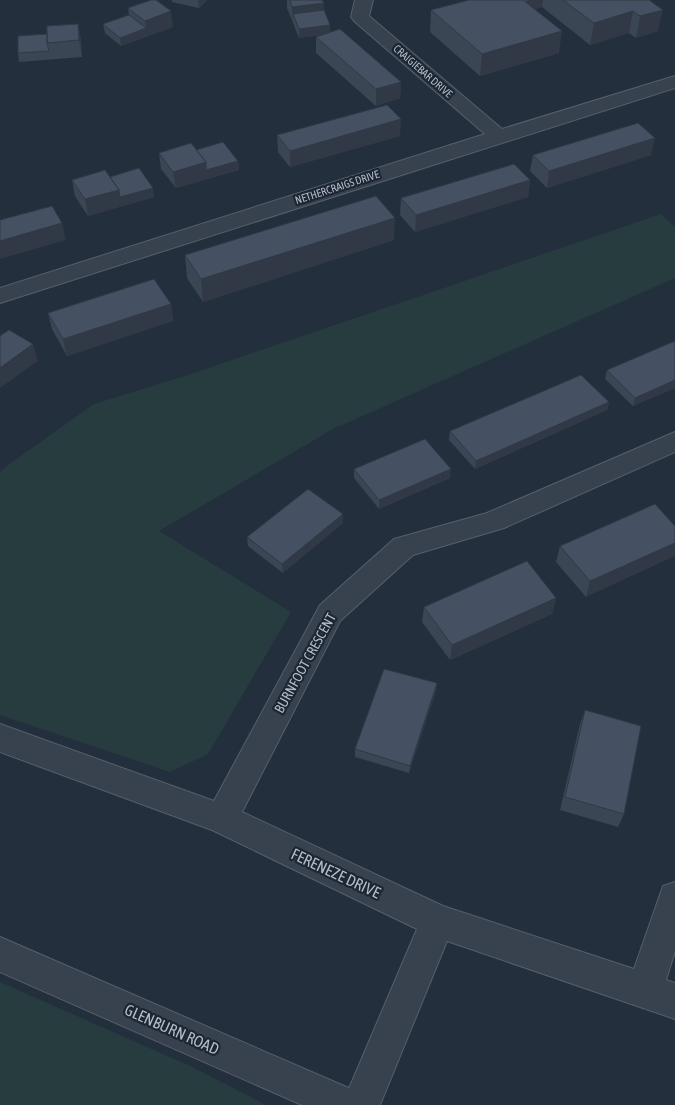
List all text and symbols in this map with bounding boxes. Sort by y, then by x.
street label: CRAIGIEBAR DRIVE [391,42,455,100]
street label: NETHERCRAIGS DRIVE [293,168,381,206]
street label: BURNFOOT CRESCENT [271,610,339,716]
street label: FERENEZE DRIVE [289,845,384,902]
street label: GLENBURN ROAD [122,1000,222,1058]

